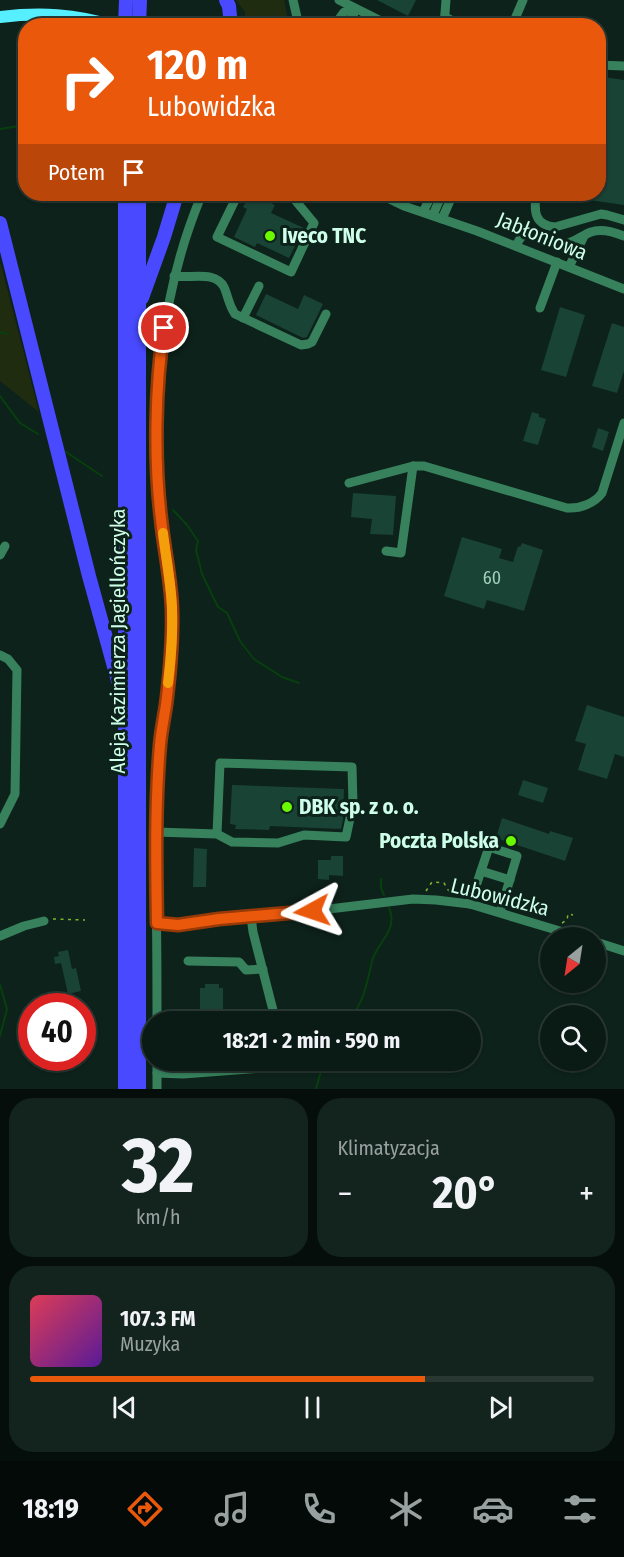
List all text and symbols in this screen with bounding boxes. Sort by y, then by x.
text: 120 m [147,40,248,90]
icon: right [48,42,126,120]
text: Lubowidzka [147,91,276,123]
icon: arrive [117,156,150,189]
text: Potem [48,159,105,186]
street label: Jabłoniowa [493,206,591,266]
place label: Iveco TNC [282,223,366,249]
marker: Iveco TNC [263,229,277,243]
pin [138,302,189,353]
icon: arrive [147,311,180,344]
street label: Aleja Kazimierza Jagiellończyka [105,508,131,774]
house number: 60 [483,567,501,589]
place label: DBK sp. z o. o. [299,794,419,820]
marker: DBK sp. z o. o. [280,800,294,814]
place label: Poczta Polska [379,828,499,854]
marker: Poczta Polska [504,834,518,848]
street label: Lubowidzka [448,872,552,922]
position arrow [280,879,344,943]
north arrow [540,927,606,993]
map controls [540,927,606,1071]
speed limit sign: 40 [18,993,96,1071]
button: search [540,1005,606,1071]
text: 18:21 · 2 min · 590 m [223,1027,400,1054]
text: 32 [122,1119,194,1213]
text: Klimatyzacja [338,1136,440,1160]
text: 20° [432,1166,499,1220]
text: − [338,1174,352,1214]
text: + [579,1174,594,1214]
text: km/h [136,1205,181,1229]
text: 107.3 FM [120,1305,196,1332]
text: Muzyka [120,1332,180,1356]
icon: previous [108,1391,141,1424]
icon: pause [296,1391,329,1424]
icon: next [484,1391,517,1424]
icon: directions [124,1488,166,1530]
icon: music [211,1488,253,1530]
icon: phone [298,1488,340,1530]
icon: climate [385,1488,427,1530]
icon: car [472,1488,514,1530]
icon: filters [559,1488,601,1530]
text: 18:19 [23,1493,79,1525]

